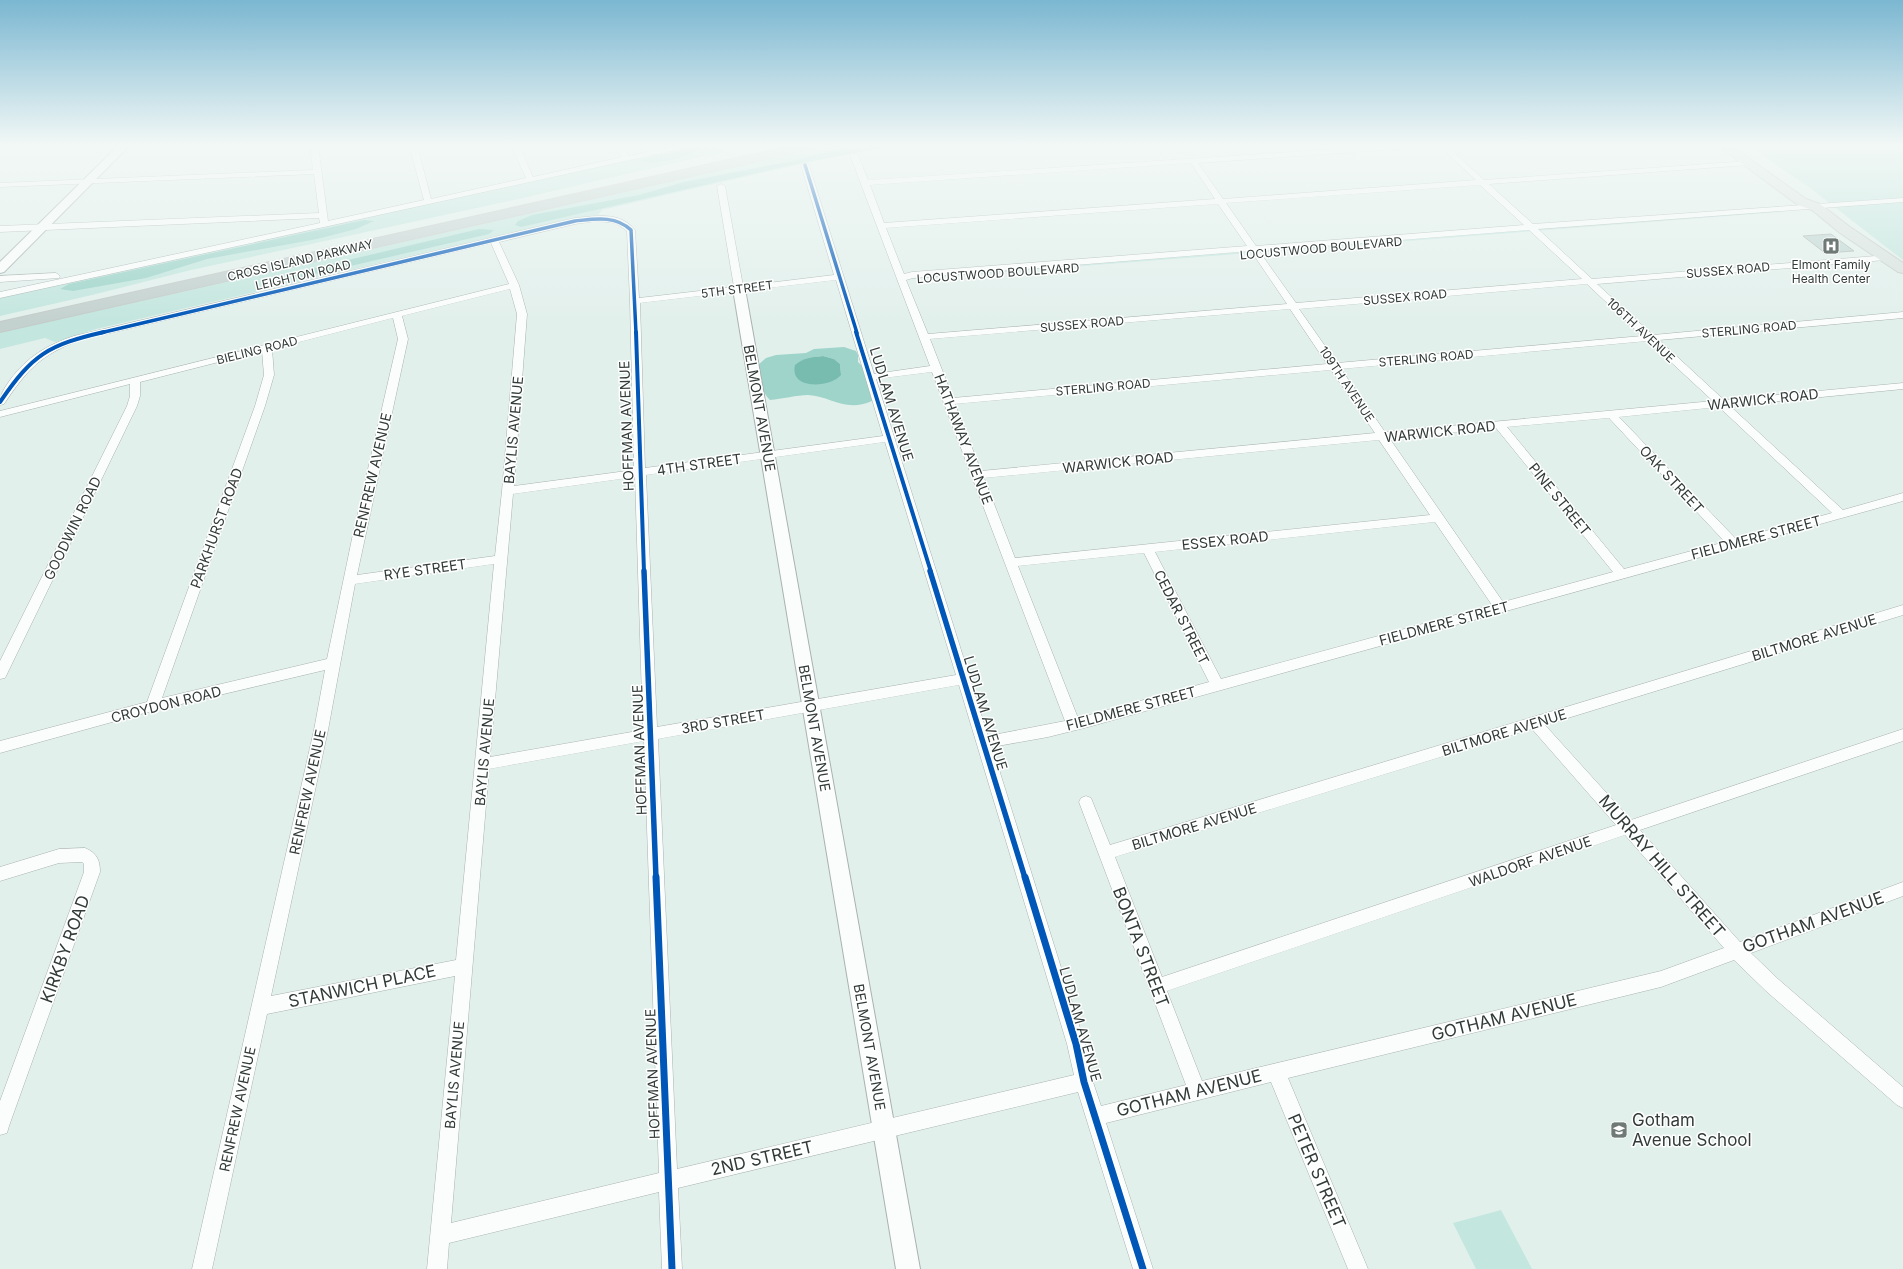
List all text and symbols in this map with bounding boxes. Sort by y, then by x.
street label: LOCUSTWOOD BOULEVARD [1239,233,1403,263]
street label: CROSS ISLAND PARKWAY [226,236,374,284]
hospital icon: Elmont Family Health Center [1821,236,1841,256]
street label: LEIGHTON ROAD [254,257,352,293]
place label: Elmont Family Health Center [1792,257,1871,286]
street label: SUSSEX ROAD [1685,259,1771,281]
street label: LOCUSTWOOD BOULEVARD [916,260,1080,286]
street label: 5TH STREET [700,277,774,301]
street label: SUSSEX ROAD [1362,286,1448,308]
street label: 106TH AVENUE [1604,294,1678,366]
street label: SUSSEX ROAD [1039,313,1125,335]
street label: STERLING ROAD [1701,317,1797,341]
street label: BIELING ROAD [215,333,299,367]
street label: BELMONT AVENUE [740,343,780,473]
street label: 109TH AVENUE [1316,343,1378,425]
street label: LUDLAM AVENUE [867,345,917,463]
street label: STERLING ROAD [1378,346,1474,370]
street label: HOFFMAN AVENUE [615,360,637,492]
street label: HATHAWAY AVENUE [931,371,997,507]
street label: BAYLIS AVENUE [500,375,526,485]
street label: STERLING ROAD [1055,375,1151,399]
street label: WARWICK ROAD [1707,385,1819,413]
street label: RENFREW AVENUE [349,411,395,539]
street label: WARWICK ROAD [1384,417,1496,445]
street label: OAK STREET [1636,442,1708,516]
street label: WARWICK ROAD [1062,448,1174,476]
street label: 4TH STREET [656,450,742,478]
street label: PINE STREET [1526,459,1594,539]
street label: PARKHURST ROAD [186,466,246,590]
street label: GOODWIN ROAD [40,473,104,583]
street label: FIELDMERE STREET [1689,511,1823,563]
street label: ESSEX ROAD [1181,527,1269,553]
street label: RYE STREET [383,555,467,583]
street label: CEDAR STREET [1151,567,1213,667]
street label: FIELDMERE STREET [1377,597,1511,649]
street label: BILTMORE AVENUE [1750,610,1878,664]
street label: LUDLAM AVENUE [961,654,1011,772]
street label: BELMONT AVENUE [795,663,835,793]
street label: CROYDON ROAD [109,682,223,726]
street label: FIELDMERE STREET [1064,682,1198,734]
street label: HOFFMAN AVENUE [628,684,650,816]
street label: BAYLIS AVENUE [471,697,497,807]
street label: 3RD STREET [680,705,766,737]
street label: BILTMORE AVENUE [1440,705,1568,759]
street label: RENFREW AVENUE [285,728,329,856]
street label: MURRAY HILL STREET [1595,791,1729,941]
street label: BILTMORE AVENUE [1130,799,1258,853]
street label: WALDORF AVENUE [1466,832,1594,890]
street label: BONTA STREET [1109,884,1173,1010]
street label: GOTHAM AVENUE [1740,887,1886,957]
street label: KIRKBY ROAD [36,892,94,1006]
street label: STANWICH PLACE [286,961,438,1011]
street label: LUDLAM AVENUE [1056,965,1106,1083]
street label: BELMONT AVENUE [850,982,890,1112]
street label: GOTHAM AVENUE [1429,989,1579,1045]
street label: HOFFMAN AVENUE [641,1008,663,1140]
street label: BAYLIS AVENUE [441,1020,467,1130]
street label: RENFREW AVENUE [215,1045,259,1173]
street label: GOTHAM AVENUE [1114,1065,1264,1121]
place label: Gotham Avenue School [1632,1110,1752,1150]
street label: PETER STREET [1284,1111,1350,1231]
school or university icon: Gotham Avenue School [1609,1120,1629,1140]
street label: 2ND STREET [709,1137,815,1179]

